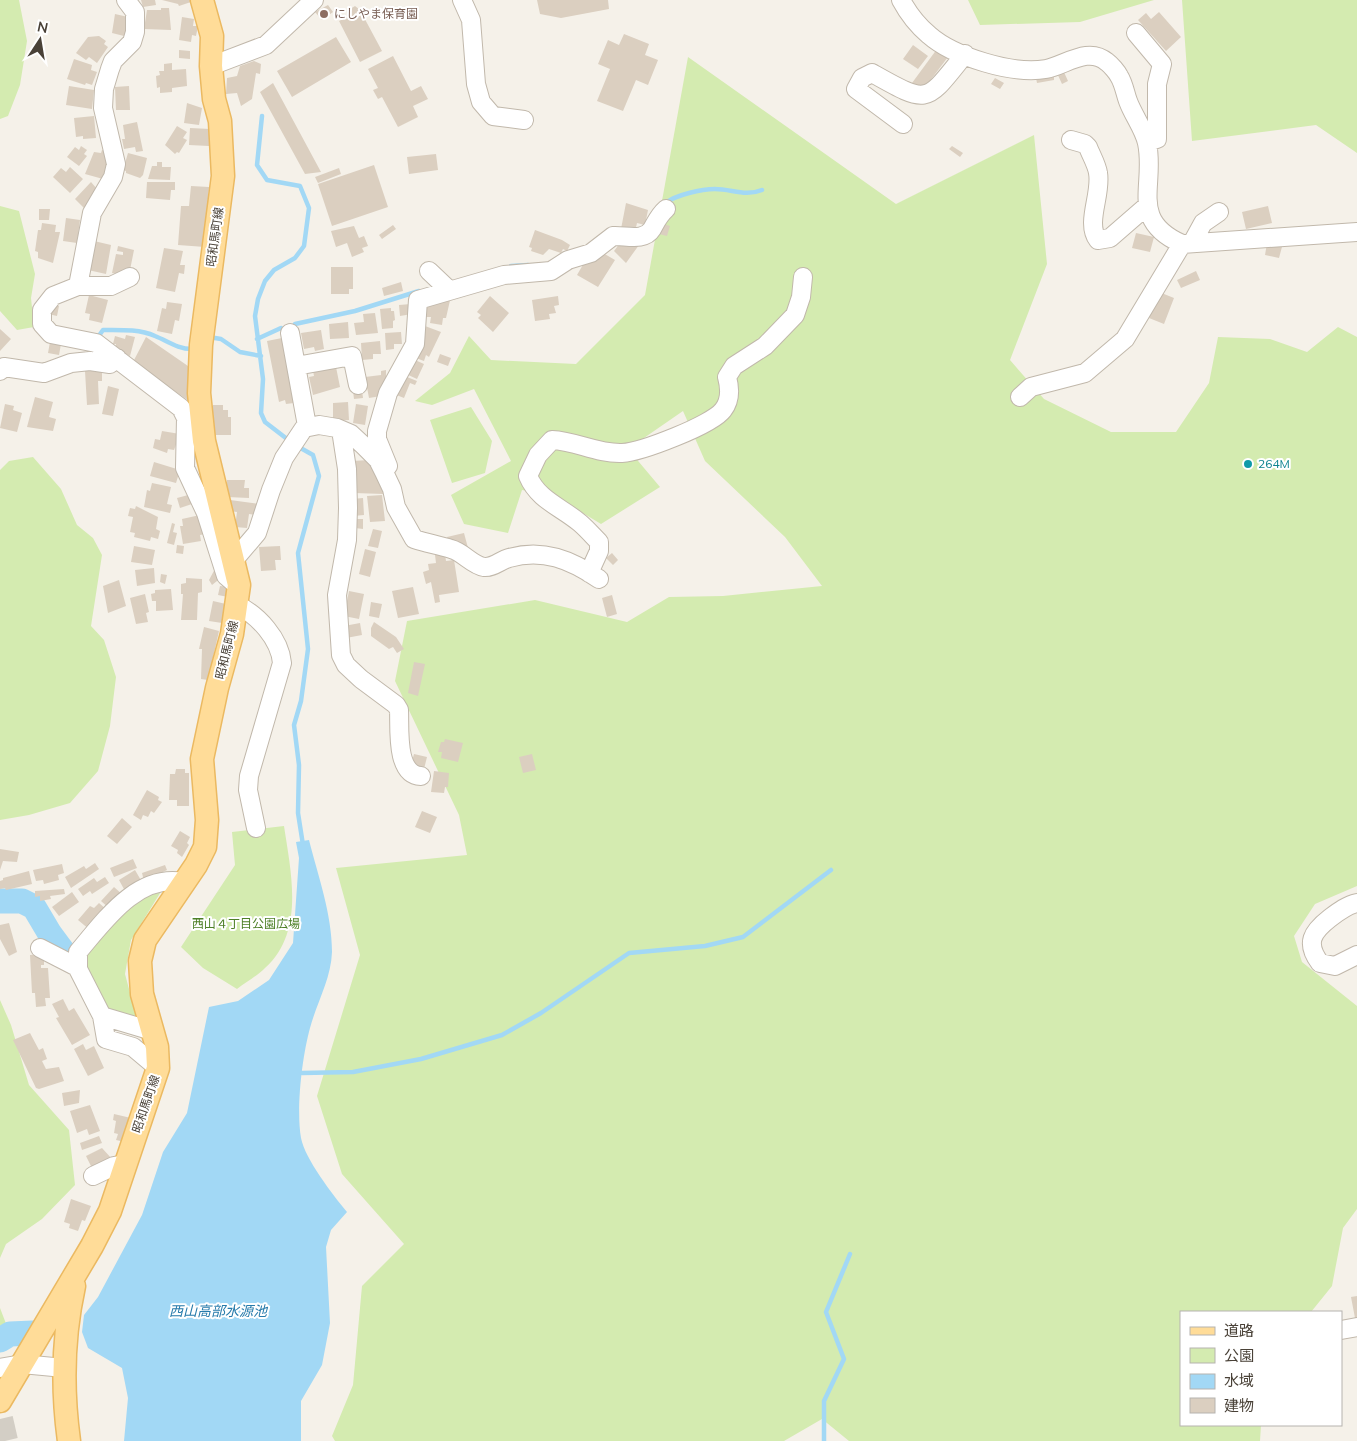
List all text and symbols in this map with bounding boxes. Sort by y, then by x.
place label: にしやま保育園 [334,6,418,21]
marker: にしやま保育園 [318,8,330,20]
north arrow [15,15,65,65]
text: N [36,17,50,37]
street label: 昭和馬町線 [203,206,226,268]
place label: 264M [1258,456,1290,471]
marker: 264M [1242,458,1254,470]
street label: 昭和馬町線 [212,619,241,681]
park label: 西山４丁目公園広場 [192,916,300,931]
street label: 昭和馬町線 [129,1073,162,1135]
water label: 西山高部水源池 [169,1302,269,1320]
legend [1180,1311,1342,1426]
text: 道路 [1224,1321,1254,1340]
text: 公園 [1224,1346,1254,1365]
text: 水域 [1224,1371,1254,1390]
text: 建物 [1224,1396,1254,1415]

